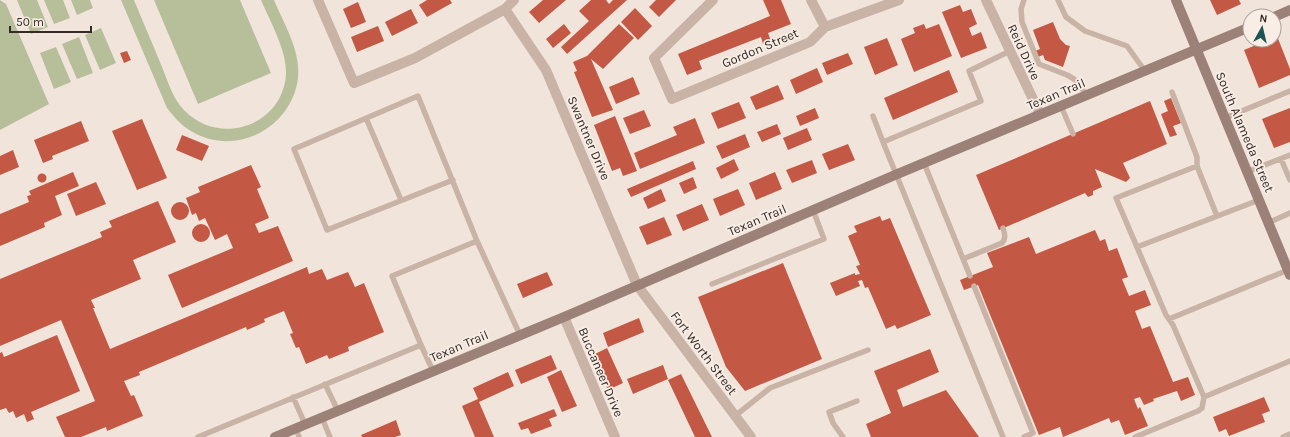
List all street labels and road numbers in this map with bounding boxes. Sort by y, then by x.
street label: Reid Drive [1005,22,1044,82]
street label: Gordon Street [720,25,801,71]
street label: South Alameda Street [1213,70,1277,195]
street label: Texan Trail [1025,75,1087,113]
street label: Swantner Drive [565,94,614,183]
street label: Texan Trail [726,201,788,239]
street label: Fort Worth Street [668,308,740,398]
street label: Buccaneer Drive [575,325,627,419]
street label: Texan Trail [428,327,490,365]

